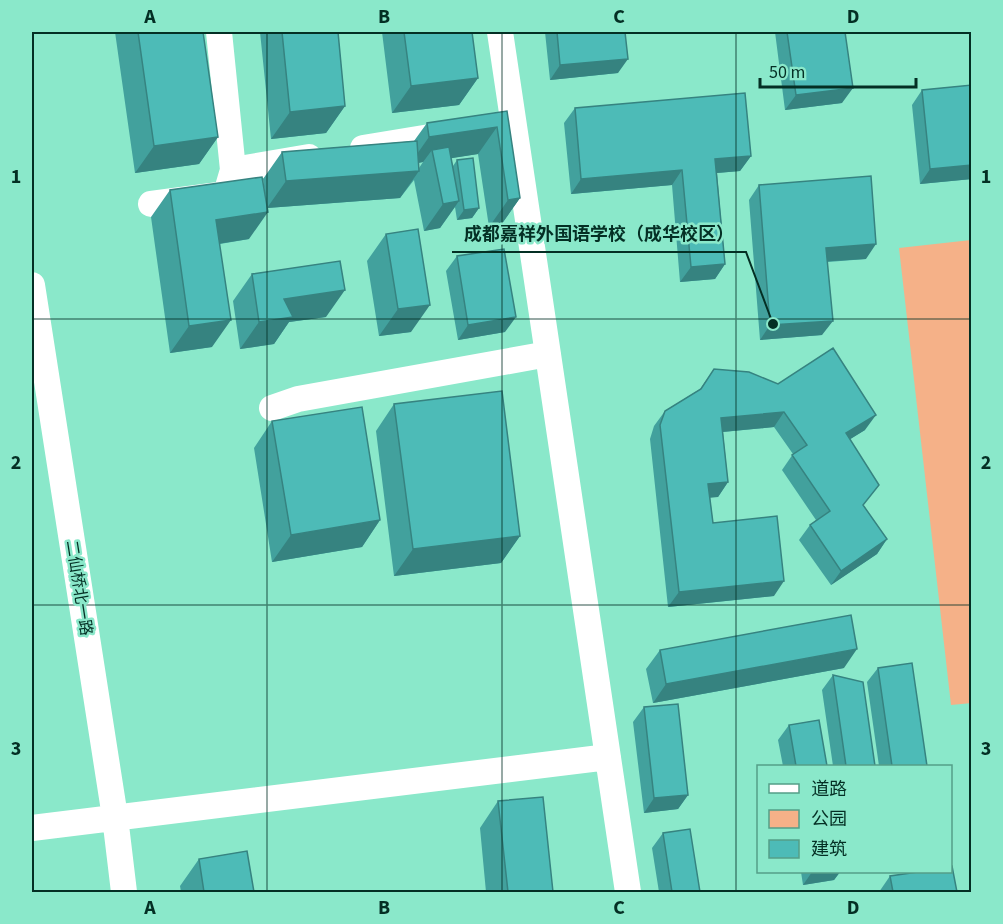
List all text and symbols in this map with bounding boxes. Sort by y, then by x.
text: A [143,3,156,31]
text: B [378,3,390,31]
text: C [613,3,625,31]
text: D [847,3,859,31]
scale bar [760,51,916,89]
text: 50 m [769,60,805,85]
text: 1 [11,163,21,191]
text: 1 [981,163,991,191]
callout: 成都嘉祥外国语学校（成华校区） [452,216,746,252]
text: 成都嘉祥外国语学校（成华校区） [464,222,734,247]
text: 2 [11,449,21,477]
text: 2 [981,449,991,477]
street label: 二仙桥北一路 [61,539,97,637]
text: 3 [11,735,21,763]
text: 3 [981,735,991,763]
legend [757,765,952,873]
text: 道路 [811,777,847,802]
text: 公园 [811,807,847,832]
text: 建筑 [811,837,847,862]
text: A [143,894,156,922]
text: B [378,894,390,922]
text: C [613,894,625,922]
text: D [847,894,859,922]

